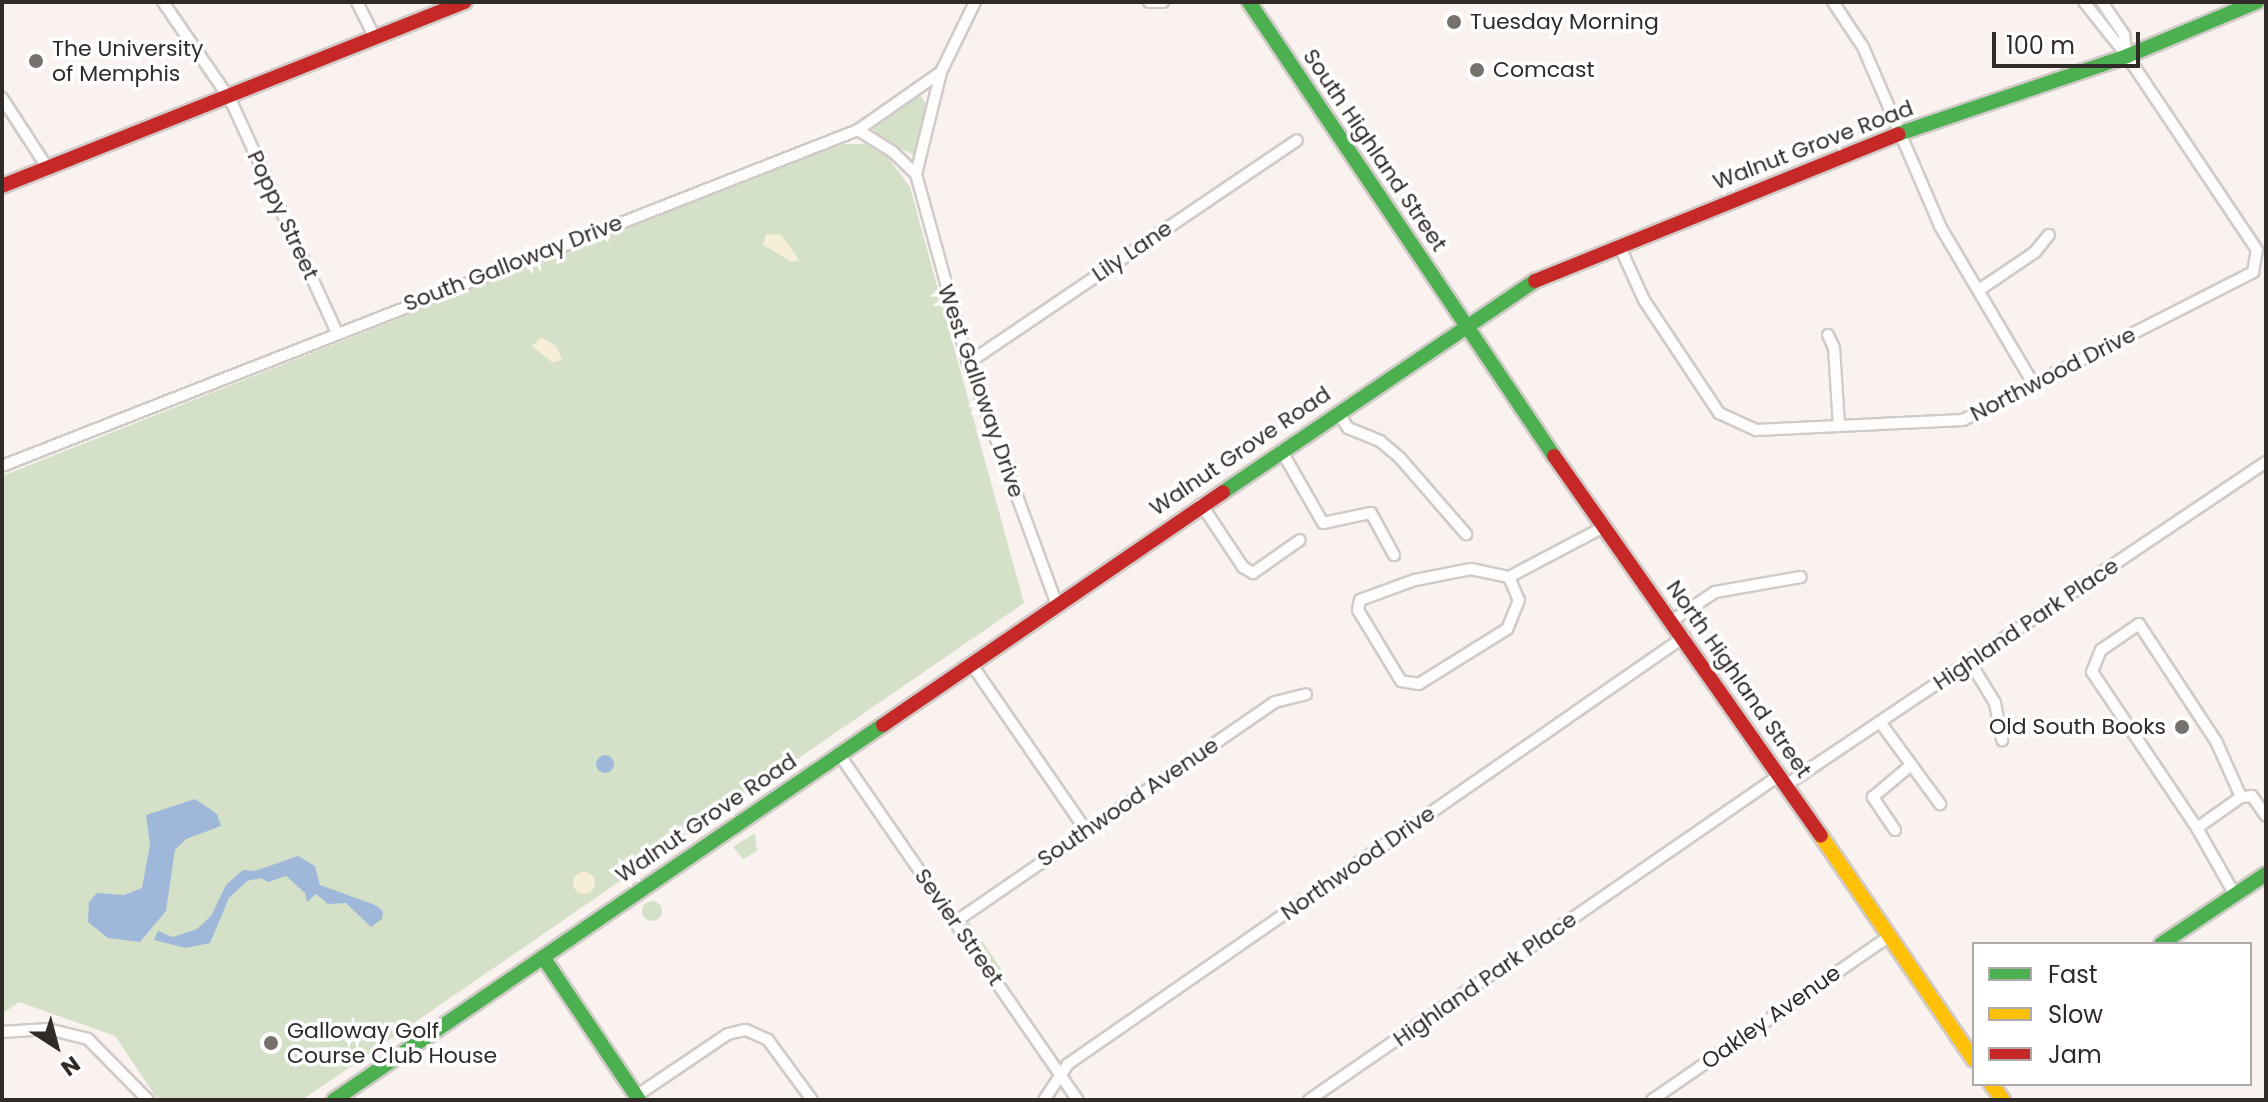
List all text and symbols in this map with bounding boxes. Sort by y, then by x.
place label: Tuesday Morning [1470,9,1659,35]
marker: Tuesday Morning [1445,13,1463,31]
scale bar [1996,16,2144,66]
text: 100 m [2006,29,2075,62]
place label: The University of Memphis [52,35,203,86]
street label: South Highland Street [1297,44,1453,256]
marker: The University of Memphis [27,52,45,70]
place label: Comcast [1493,57,1594,83]
marker: Comcast [1468,61,1486,79]
street label: Walnut Grove Road [1709,95,1917,195]
street label: Poppy Street [242,146,324,284]
street label: South Galloway Drive [400,209,626,317]
street label: Lily Lane [1087,215,1177,287]
street label: West Galloway Drive [932,281,1030,501]
street label: Northwood Drive [1966,321,2140,427]
street label: Walnut Grove Road [1145,381,1335,521]
street label: Highland Park Place [1928,552,2124,696]
street label: North Highland Street [1661,575,1817,783]
place label: Old South Books [1989,714,2166,740]
marker: Old South Books [2173,718,2191,736]
street label: Southwood Avenue [1032,732,1224,872]
street label: Walnut Grove Road [611,748,801,888]
street label: Northwood Drive [1276,800,1440,926]
street label: Sevier Street [909,864,1009,990]
street label: Highland Park Place [1388,906,1582,1052]
legend [1972,942,2252,1086]
text: Fast [2048,958,2098,991]
street label: Oakley Avenue [1696,959,1846,1075]
text: Slow [2048,998,2103,1031]
north arrow [16,1006,96,1086]
place label: Galloway Golf Course Club House [287,1017,497,1068]
marker: Galloway Golf Course Club House [262,1034,280,1052]
text: Jam [2048,1038,2102,1071]
text: N [55,1048,86,1083]

